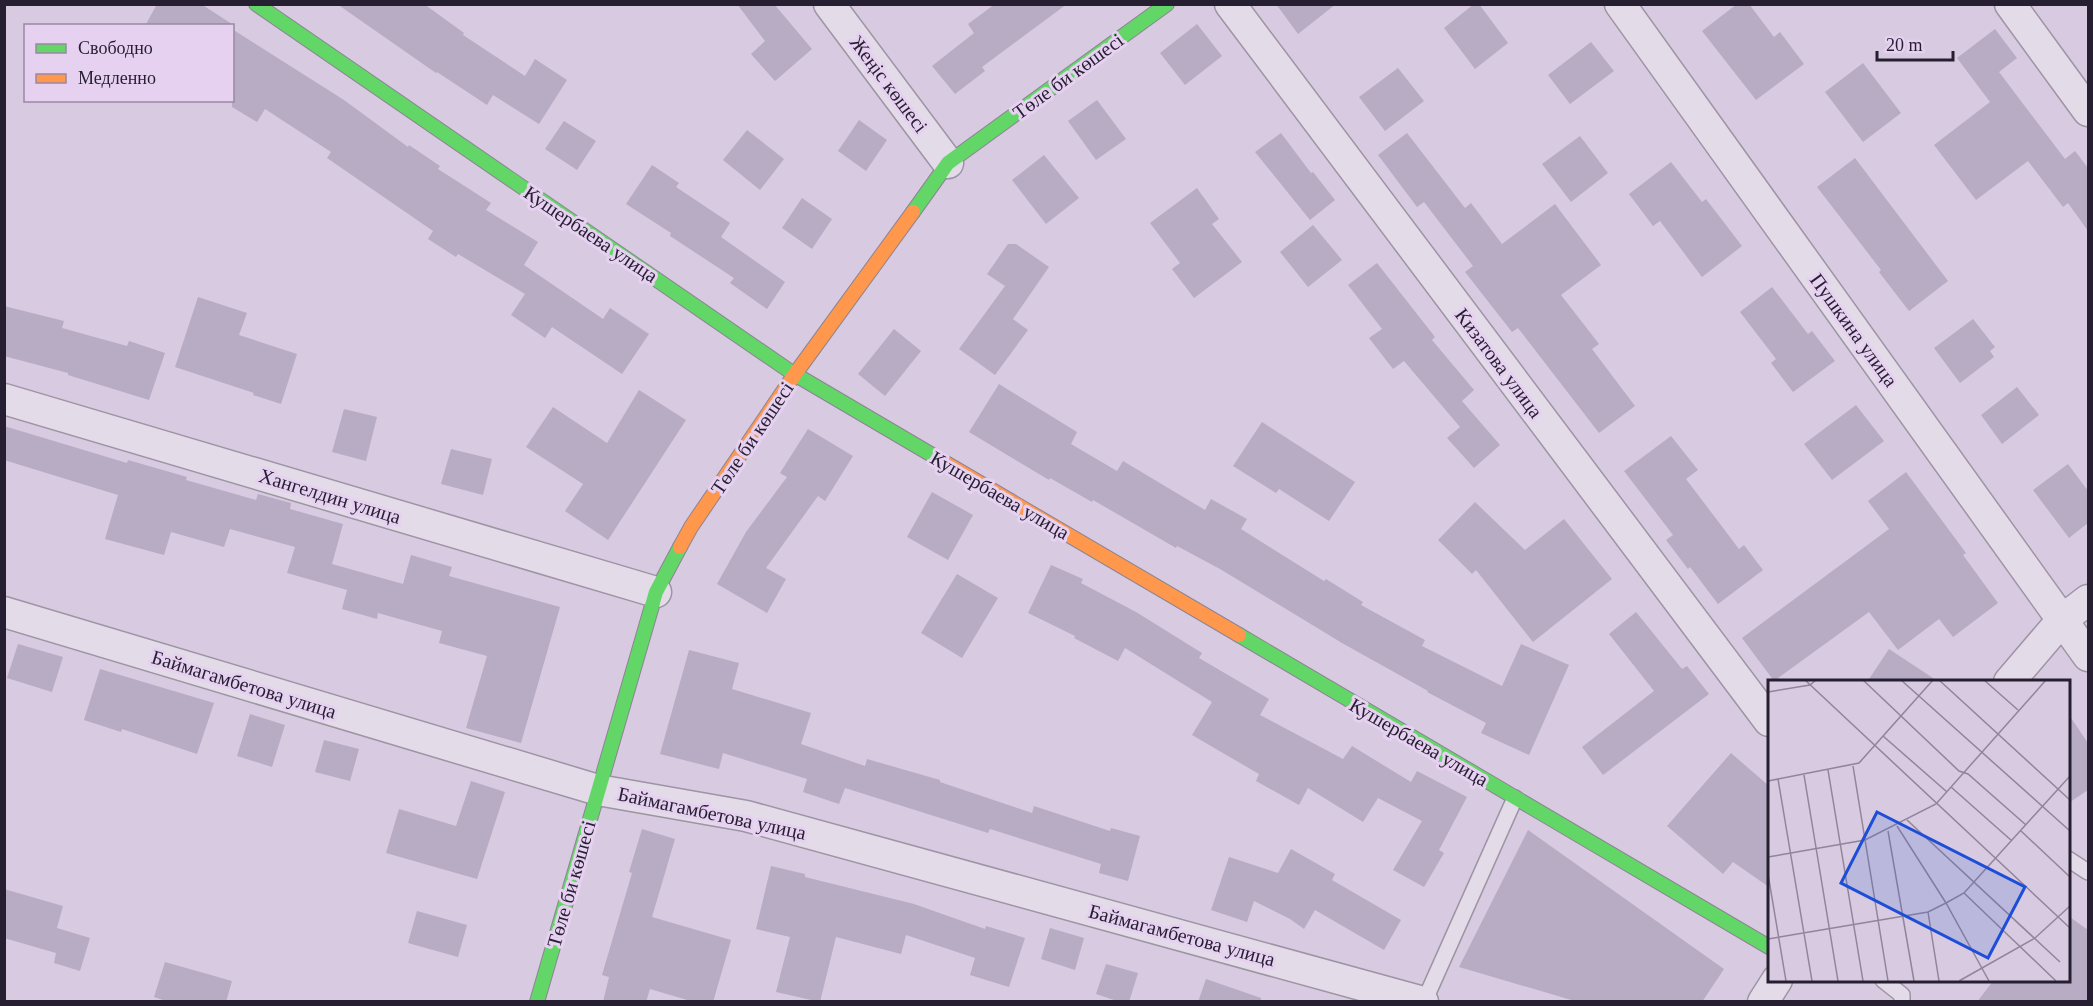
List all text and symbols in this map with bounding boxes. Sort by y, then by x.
legend [24,24,234,102]
scale bar [1877,24,1954,62]
street label: Төле би көшесі [1009,28,1128,123]
street label: Жеңіс көшесі [845,32,933,137]
text: 20 m [1886,35,1923,55]
text: Свободно [78,38,153,58]
text: Медленно [78,68,156,88]
street label: Кушербаева улица [519,181,662,288]
street label: Пушкина улица [1805,269,1902,391]
street label: Кизатова улица [1450,304,1547,423]
street label: Төле би көшесі [706,377,798,498]
street label: Кушербаева улица [926,446,1073,545]
street label: Хангелдин улица [256,464,404,529]
street label: Баймагамбетова улица [149,645,339,724]
inset map [1768,680,2069,982]
street label: Кушербаева улица [1345,693,1492,792]
street label: Баймагамбетова улица [616,782,808,845]
street label: Төле би көшесі [542,818,600,950]
street label: Баймагамбетова улица [1086,900,1278,971]

